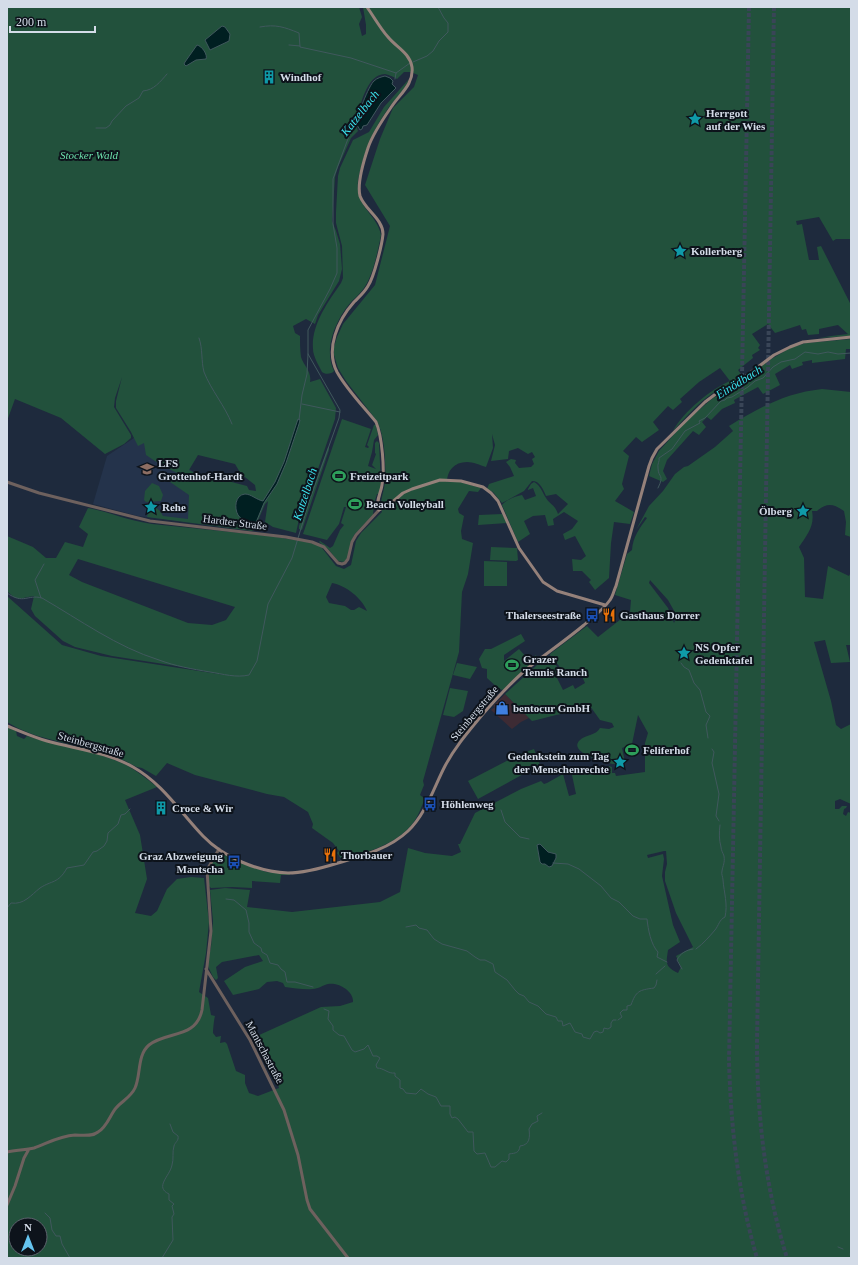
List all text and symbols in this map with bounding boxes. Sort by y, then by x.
scale bar [10,8,95,34]
text: 200 m [16,15,47,29]
building icon: Windhof [261,69,277,85]
place label: Windhof [280,71,322,83]
water label: Katzelbach [337,87,382,139]
place label: Herrgott auf der Wies [706,107,766,132]
place icon: Herrgott auf der Wies [687,111,703,127]
park label: Stocker Wald [60,149,118,161]
place icon: Kollerberg [672,243,688,259]
place label: Kollerberg [691,245,743,257]
water label: Einödbach [712,362,765,402]
place label: LFS Grottenhof-Hardt [158,457,243,482]
school or university icon: LFS Grottenhof-Hardt [139,461,155,477]
water label: Katzelbach [290,466,320,523]
sports icon: Freizeitpark [331,468,347,484]
place label: Freizeitpark [350,470,409,482]
sports icon: Beach Volleyball [347,496,363,512]
place label: Beach Volleyball [366,498,444,510]
place icon: Rehe [143,499,159,515]
place label: Rehe [162,501,186,513]
place icon: Ölberg [795,503,811,519]
place label: Ölberg [759,505,792,517]
street label: Hardter Straße [202,512,268,532]
bus stop icon: Thalerseestraße [584,607,600,623]
restaurant icon: Gasthaus Dorrer [601,607,617,623]
place label: Thalerseestraße [506,609,581,621]
place label: Gasthaus Dorrer [620,609,700,621]
place label: NS Opfer Gedenktafel [695,641,752,666]
place icon: NS Opfer Gedenktafel [676,645,692,661]
place label: Grazer Tennis Ranch [523,653,587,678]
sports icon: Grazer Tennis Ranch [504,657,520,673]
street label: Steinbergstraße [447,683,501,743]
shop icon: bentocur GmbH [494,700,510,716]
place label: bentocur GmbH [513,702,591,714]
street label: Steinbergstraße [57,729,126,759]
sports icon: Feliferhof [624,742,640,758]
place label: Feliferhof [643,744,690,756]
place label: Gedenkstein zum Tag der Menschenrechte [508,750,609,775]
place icon: Gedenkstein zum Tag der Menschenrechte [612,754,628,770]
bus stop icon: Höhlenweg [422,796,438,812]
place label: Höhlenweg [441,798,494,810]
building icon: Croce & Wir [153,800,169,816]
place label: Croce & Wir [172,802,233,814]
restaurant icon: Thorbauer [322,847,338,863]
place label: Thorbauer [341,849,392,861]
place label: Graz Abzweigung Mantscha [139,850,223,875]
bus stop icon: Graz Abzweigung Mantscha [226,854,242,870]
street label: Mantschastraße [243,1019,287,1085]
north arrow [8,1217,48,1257]
text: N [24,1221,32,1233]

